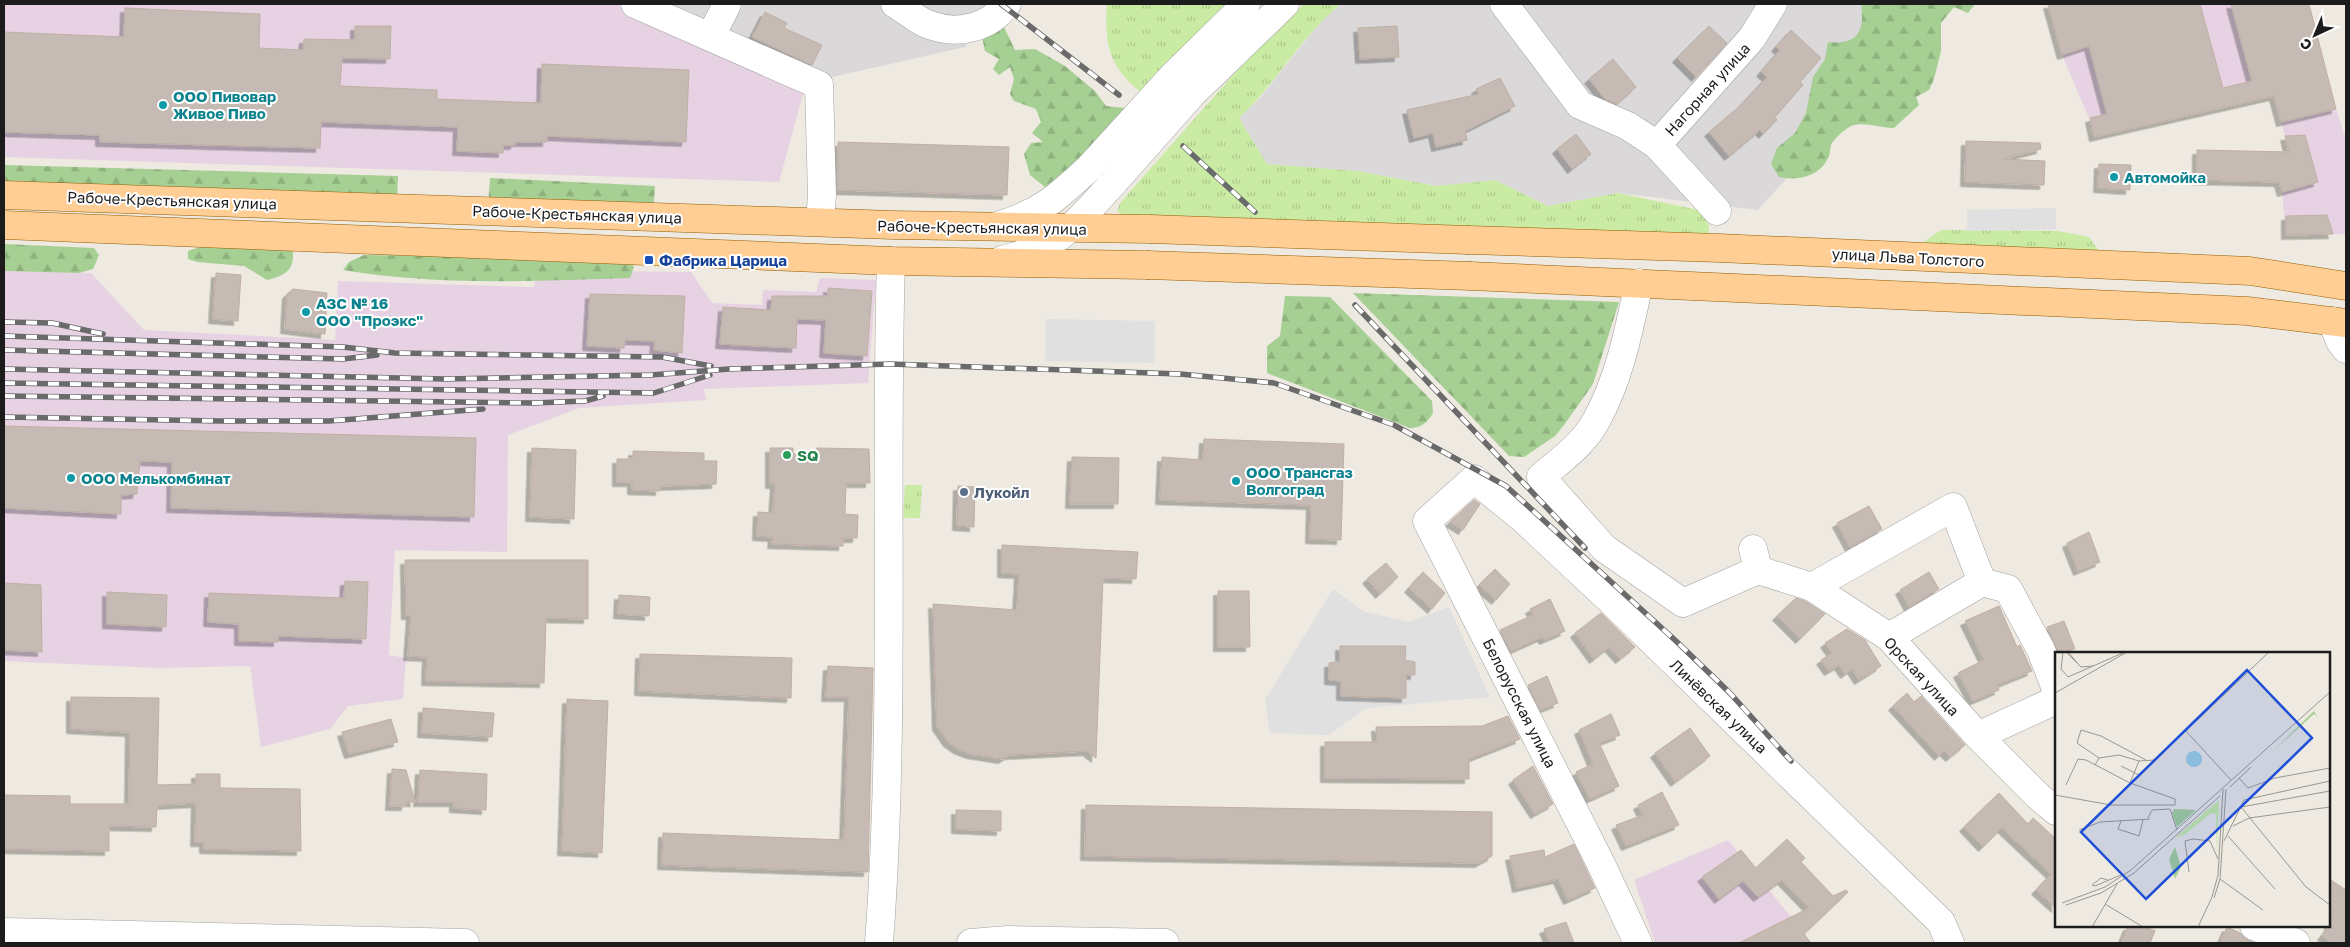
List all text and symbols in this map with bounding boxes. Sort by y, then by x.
north arrow [2290,10,2340,60]
text: С [2296,35,2315,54]
street label: Нагорная улица [1661,39,1753,139]
place label: ООО Пивовар Живое Пиво [173,87,276,122]
marker: ООО Пивовар Живое Пиво [157,99,169,111]
place label: Автомойка [2124,168,2206,186]
marker: Автомойка [2108,171,2120,183]
street label: Рабоче-Крестьянская улица [67,187,277,213]
street label: Рабоче-Крестьянская улица [472,201,682,227]
street label: Рабоче-Крестьянская улица [877,216,1087,238]
street label: улица Льва Толстого [1831,244,1985,270]
place label: Фабрика Царица [659,251,787,269]
marker: Фабрика Царица [643,254,655,266]
place label: АЗС № 16 ООО "Проэкс" [316,294,423,329]
marker: АЗС № 16 ООО "Проэкс" [300,306,312,318]
place label: SQ [797,446,819,464]
marker: SQ [781,449,793,461]
place label: ООО Трансгаз Волгоград [1246,463,1353,498]
place label: ООО Мелькомбинат [81,469,231,487]
marker: ООО Мелькомбинат [65,472,77,484]
marker: ООО Трансгаз Волгоград [1230,475,1242,487]
place label: Лукойл [974,483,1029,501]
marker: Лукойл [958,486,970,498]
street label: Орская улица [1881,633,1963,719]
street label: Белорусская улица [1480,635,1560,771]
inset map [2055,652,2330,927]
street label: Линёвская улица [1667,655,1771,757]

